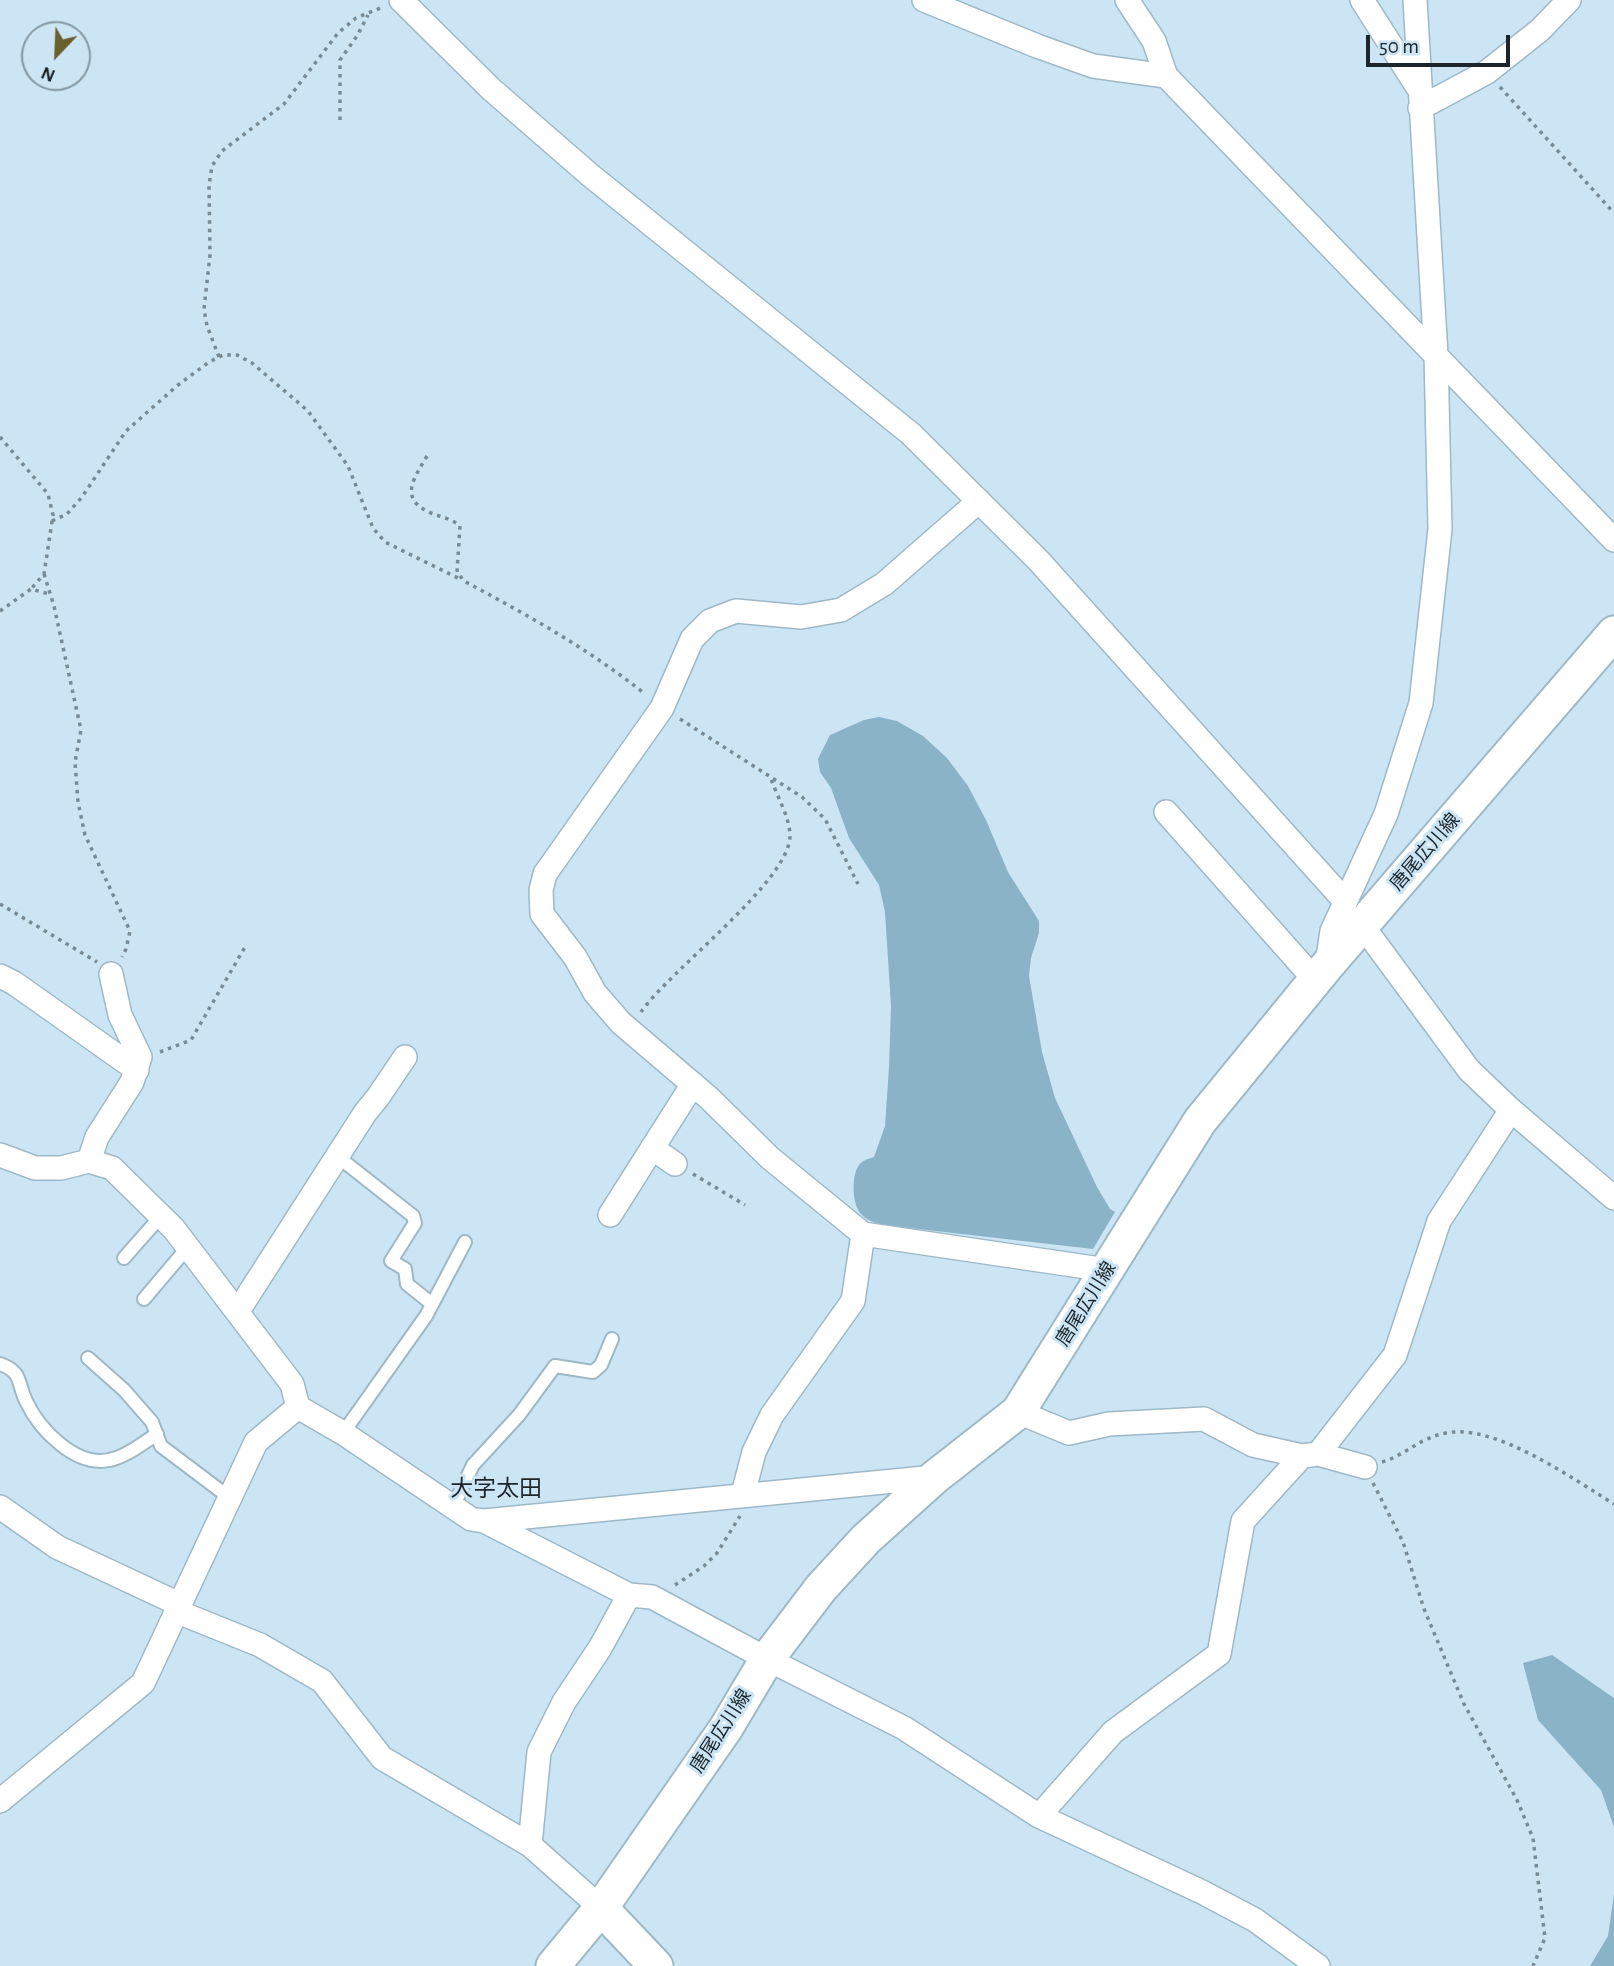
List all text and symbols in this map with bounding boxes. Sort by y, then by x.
north arrow [21,21,91,91]
scale bar [1369,21,1512,65]
text: 50 m [1379,36,1419,57]
text: N [39,63,58,85]
street label: 唐尾広川線 [1385,809,1465,895]
street label: 唐尾広川線 [1051,1258,1121,1350]
district label: 大字太田 [450,1475,542,1503]
street label: 唐尾広川線 [686,1685,756,1777]

